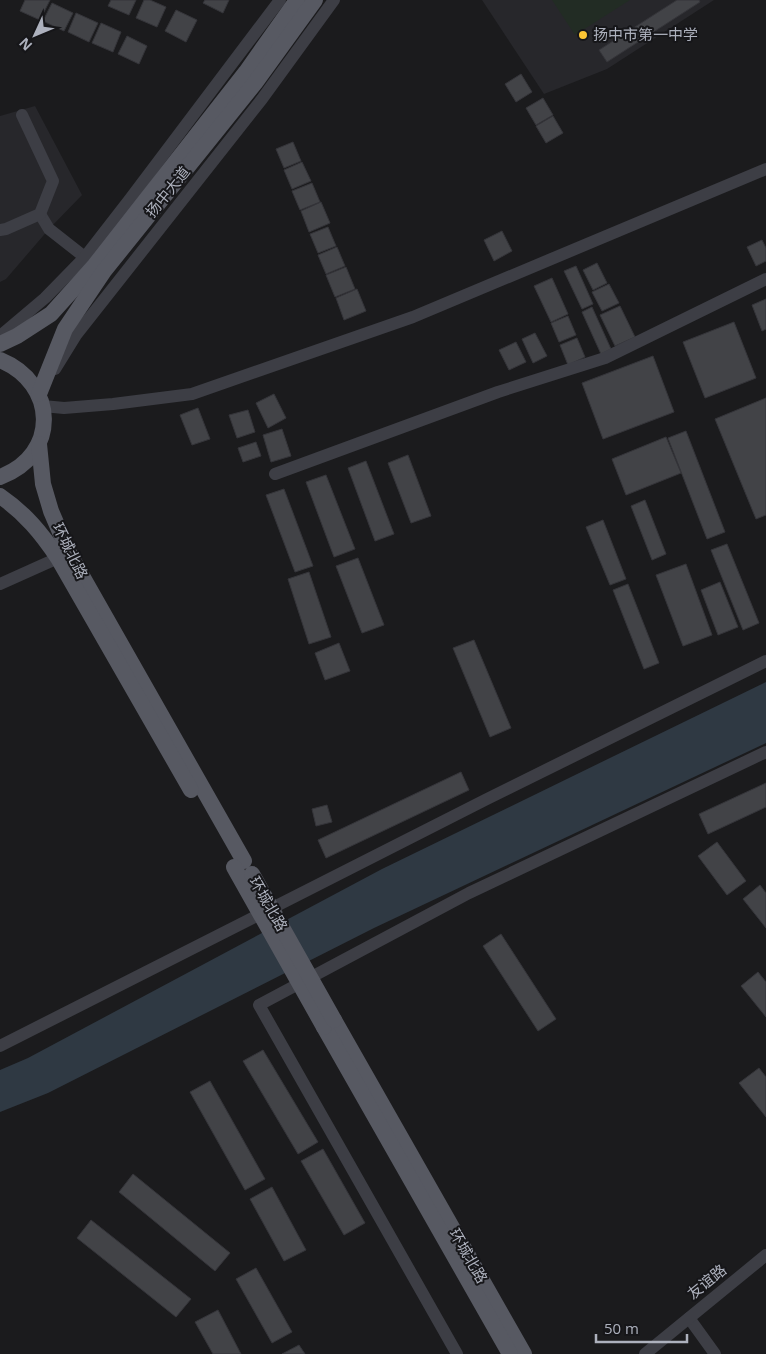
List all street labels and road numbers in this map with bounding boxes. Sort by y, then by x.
street label: 扬中大道 [141,162,194,221]
street label: 环城北路 [49,519,93,582]
street label: 环城北路 [245,873,293,934]
street label: 环城北路 [445,1225,493,1286]
street label: 友谊路 [683,1259,730,1303]

